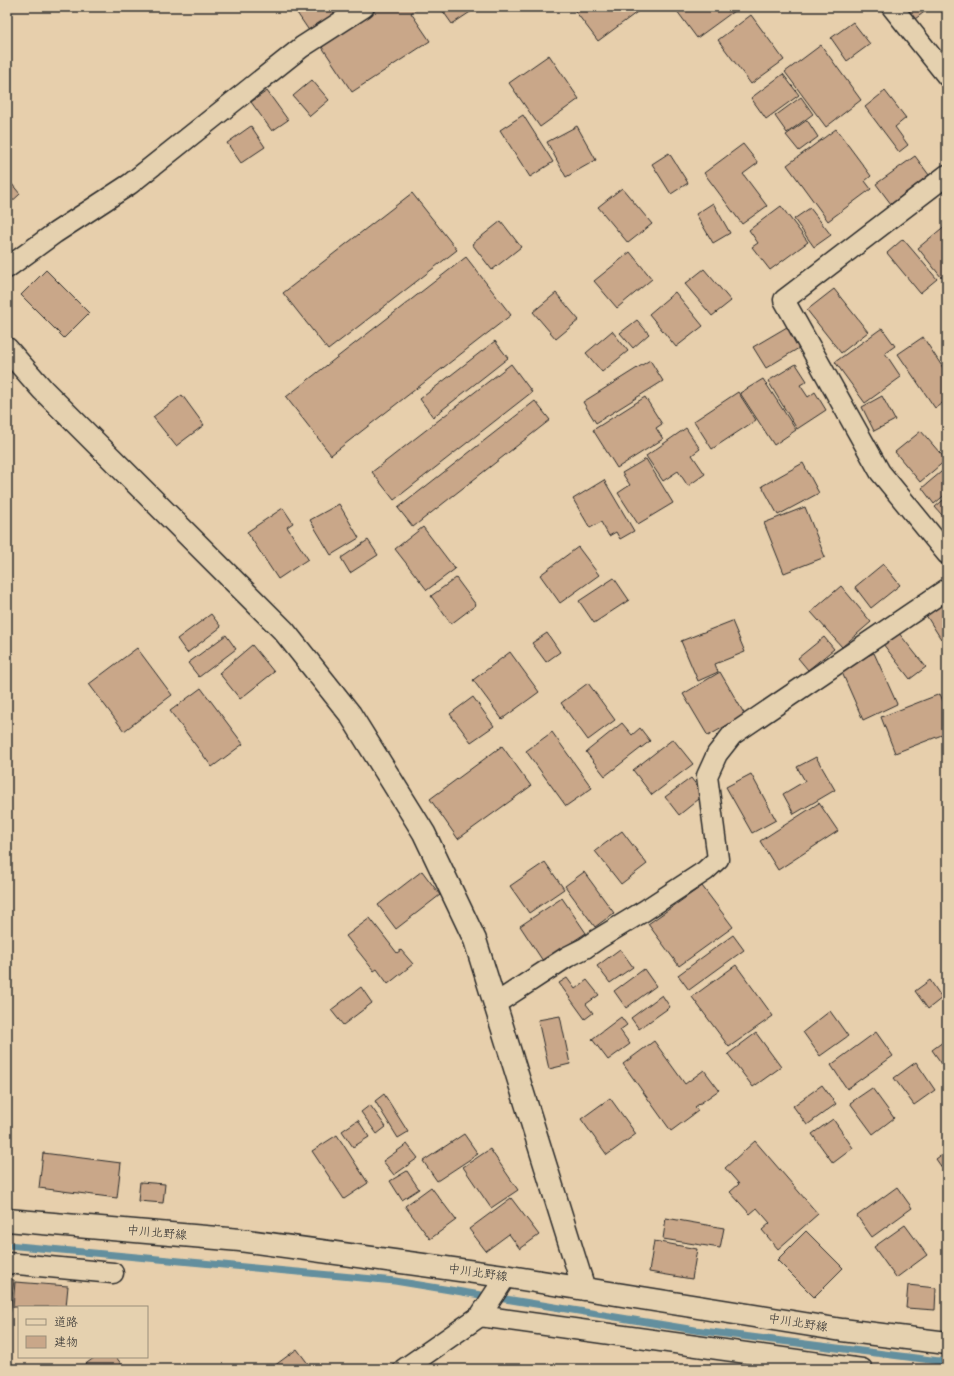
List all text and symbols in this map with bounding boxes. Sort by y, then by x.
street label: 中川北野線 [126,1223,188,1243]
street label: 中川北野線 [447,1261,509,1285]
legend [18,1306,148,1358]
street label: 中川北野線 [767,1311,829,1335]
text: 道路 [54,1315,78,1330]
text: 建物 [54,1335,78,1350]

